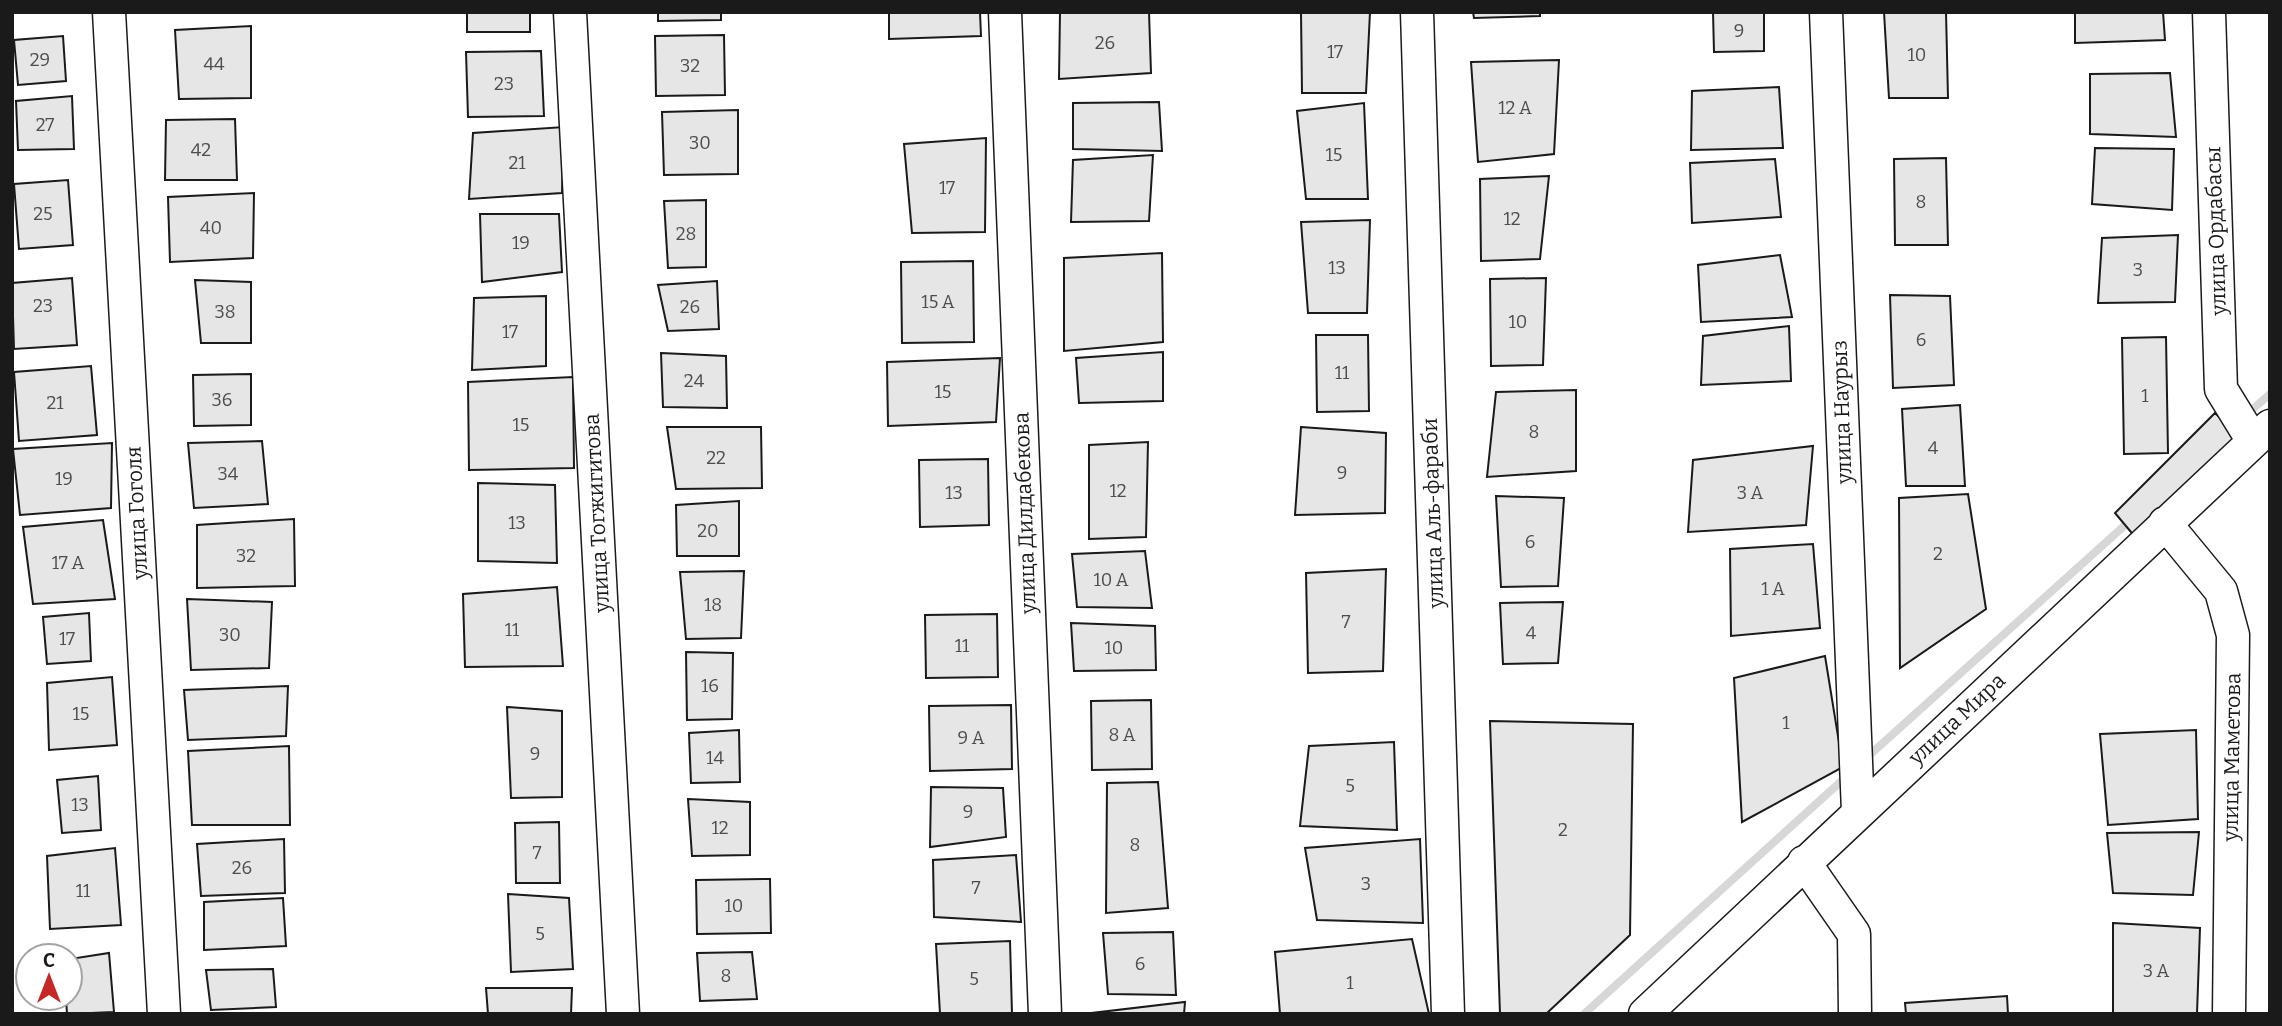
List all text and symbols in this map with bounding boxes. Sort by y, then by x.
house number: 9 [1734,20,1744,42]
house number: 26 [1095,32,1115,54]
house number: 17 [1327,41,1343,63]
house number: 10 [1908,44,1926,66]
house number: 29 [30,49,50,71]
house number: 44 [203,53,225,75]
house number: 32 [680,55,700,77]
house number: 23 [494,73,514,95]
house number: 12 А [1498,97,1532,119]
house number: 27 [36,114,54,136]
house number: 30 [689,132,711,154]
house number: 42 [191,139,211,161]
house number: 15 [1326,144,1342,166]
street label: улица Ордабасы [2200,146,2232,317]
house number: 21 [508,152,526,174]
house number: 17 [939,177,955,199]
house number: 8 [1916,191,1926,213]
house number: 25 [33,203,53,225]
house number: 12 [1503,208,1521,230]
house number: 40 [200,217,222,239]
house number: 28 [676,223,696,245]
house number: 19 [512,232,530,254]
house number: 13 [1328,257,1346,279]
house number: 3 [2133,259,2143,281]
house number: 15 А [921,291,955,313]
house number: 23 [33,295,53,317]
house number: 26 [680,296,700,318]
house number: 38 [214,301,236,323]
house number: 10 [1509,311,1527,333]
house number: 17 [502,321,518,343]
house number: 6 [1916,329,1926,351]
street label: улица Наурыз [1826,340,1858,485]
house number: 11 [1335,362,1350,384]
house number: 24 [684,370,705,392]
house number: 15 [935,381,951,403]
house number: 1 [2141,385,2149,407]
house number: 36 [212,389,232,411]
house number: 21 [46,392,64,414]
street label: улица Дилдабекова [1008,411,1042,615]
street label: улица Тогжигитова [579,412,615,614]
house number: 15 [513,414,529,436]
street label: улица Аль-фараби [1417,417,1449,610]
house number: 8 [1529,421,1539,443]
house number: 4 [1928,437,1939,459]
street label: улица Гоголя [121,446,154,581]
house number: 22 [706,447,726,469]
house number: 9 [1337,462,1347,484]
house number: 34 [218,463,239,485]
house number: 19 [55,468,73,490]
house number: 12 [1109,480,1127,502]
house number: 13 [945,482,963,504]
house number: 3 А [1737,482,1764,504]
house number: 13 [508,512,526,534]
house number: 20 [697,520,719,542]
house number: 6 [1525,531,1535,553]
house number: 2 [1933,543,1943,565]
house number: 32 [236,545,256,567]
house number: 17 А [52,552,84,574]
house number: 10 А [1093,569,1129,591]
house number: 1 А [1761,578,1785,600]
house number: 18 [704,594,722,616]
house number: 7 [1341,611,1351,633]
house number: 11 [505,619,520,641]
house number: 4 [1526,622,1537,644]
house number: 30 [219,624,241,646]
house number: 17 [59,628,75,650]
house number: 11 [955,635,970,657]
house number: 10 [1105,637,1123,659]
street label: улица Мира [1903,667,2011,771]
street label: улица Маметова [2218,672,2246,843]
house number: 16 [701,675,719,697]
house number: 15 [73,703,89,725]
house number: 1 [1782,712,1790,734]
house number: 8 А [1108,724,1136,746]
house number: 9 А [958,727,985,749]
house number: 9 [530,743,540,765]
house number: 14 [706,747,724,769]
house number: 5 [1345,775,1355,797]
house number: 13 [71,794,89,816]
house number: 9 [963,801,973,823]
house number: 12 [711,817,729,839]
house number: 2 [1558,819,1568,841]
house number: 8 [1130,834,1140,856]
house number: 7 [532,842,542,864]
house number: 26 [232,857,252,879]
house number: 3 [1361,873,1371,895]
house number: 7 [971,877,981,899]
house number: 11 [76,880,91,902]
house number: 10 [725,895,743,917]
house number: 5 [535,923,545,945]
north arrow [14,942,84,1012]
text: С [43,949,55,972]
house number: 6 [1135,953,1145,975]
house number: 3 А [2143,960,2170,982]
house number: 8 [721,965,731,987]
house number: 5 [969,968,979,990]
house number: 1 [1346,972,1354,994]

